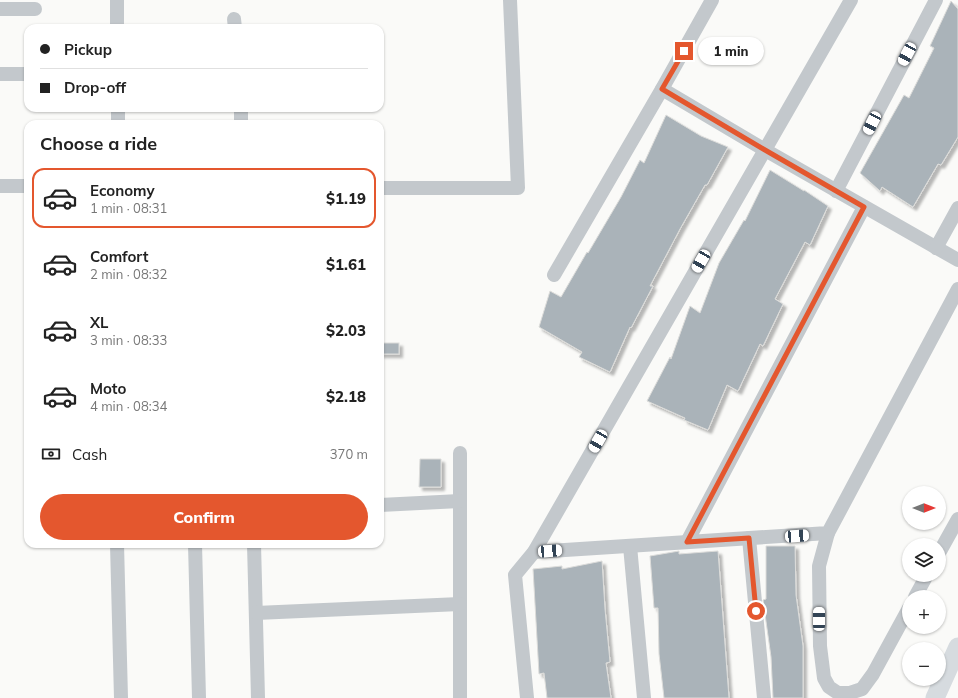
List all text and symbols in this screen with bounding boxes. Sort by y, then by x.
callout: 1 min [698,37,764,65]
text: Pickup [64,40,112,59]
car [896,41,918,67]
route end [675,42,693,60]
text: 1 min [714,43,748,59]
text: Drop-off [64,78,126,97]
car [861,110,883,136]
text: Choose a ride [40,132,157,155]
icon: car [42,180,78,216]
text: Economy [90,181,155,200]
text: $1.19 [326,189,366,208]
text: 1 min · 08:31 [90,200,167,216]
icon: car [42,246,78,282]
text: Comfort [90,247,148,266]
car [690,248,712,274]
text: $1.61 [326,255,366,274]
text: 2 min · 08:32 [90,266,167,282]
icon: car [42,312,78,348]
text: XL [90,313,108,332]
text: $2.03 [326,321,366,340]
text: 3 min · 08:33 [90,332,167,348]
icon: car [42,378,78,414]
text: Moto [90,379,126,398]
text: $2.18 [326,387,366,406]
text: 4 min · 08:34 [90,398,167,414]
car [587,428,609,454]
icon: cash [40,443,62,465]
text: Cash [72,445,107,464]
text: 370 m [330,446,368,462]
north arrow [902,486,946,530]
map controls [902,486,946,686]
button: Confirm [40,494,368,540]
car [785,529,809,543]
button: layers [902,538,946,582]
car [538,544,562,558]
button: + [902,590,946,634]
route start [747,602,765,620]
car [813,607,825,631]
button: − [902,642,946,686]

